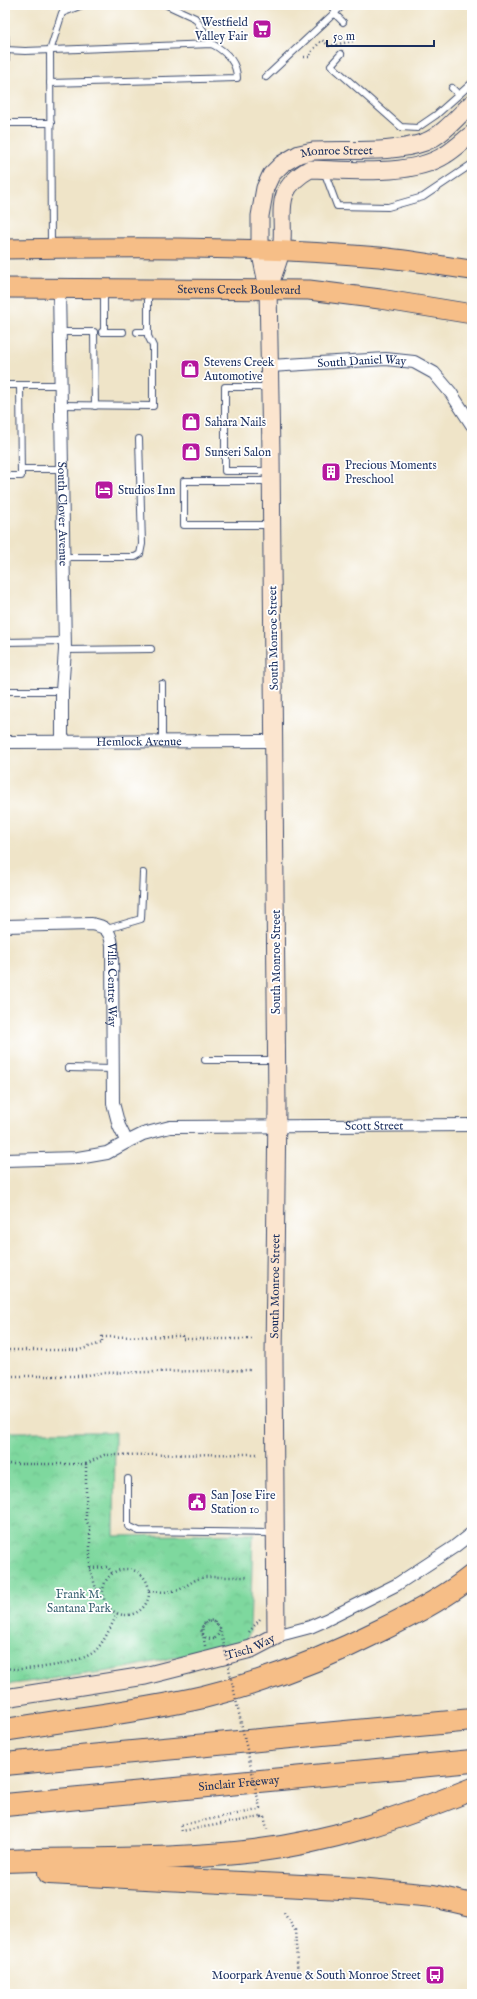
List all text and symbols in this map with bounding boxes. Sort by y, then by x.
place label: Westfield Valley Fair [194,15,249,44]
supermarket icon: Westfield Valley Fair [251,18,273,40]
scale bar [327,22,434,48]
text: 50 m [333,29,355,44]
street label: Monroe Street [299,143,373,162]
street label: Stevens Creek Boulevard [177,282,301,298]
street label: South Daniel Way [317,352,407,371]
place label: Stevens Creek Automotive [203,355,275,384]
shop icon: Stevens Creek Automotive [179,358,201,380]
shop icon: Sahara Nails [180,411,202,433]
place label: Sahara Nails [205,415,266,430]
shop icon: Sunseri Salon [180,441,202,463]
place label: Sunseri Salon [205,445,272,460]
place label: Precious Moments Preschool [345,458,437,487]
building icon: Precious Moments Preschool [320,461,342,483]
street label: South Clover Avenue [54,462,71,567]
hotel icon: Studios Inn [93,479,115,501]
place label: Studios Inn [118,483,176,498]
street label: South Monroe Street [265,586,282,690]
street label: Hemlock Avenue [96,734,182,750]
street label: South Monroe Street [269,910,284,1014]
street label: Villa Centre Way [104,942,120,1027]
street label: Scott Street [345,1118,404,1134]
street label: South Monroe Street [267,1234,283,1339]
place label: San Jose Fire Station 10 [211,1488,276,1517]
public building icon: San Jose Fire Station 10 [186,1491,208,1513]
park label: Frank M. Santana Park [47,1587,112,1616]
street label: Tisch Way [224,1631,278,1663]
street label: Sinclair Freeway [198,1772,280,1795]
bus stop icon: Moorpark Avenue & South Monroe Street [424,1964,446,1986]
place label: Moorpark Avenue & South Monroe Street [212,1968,421,1984]

